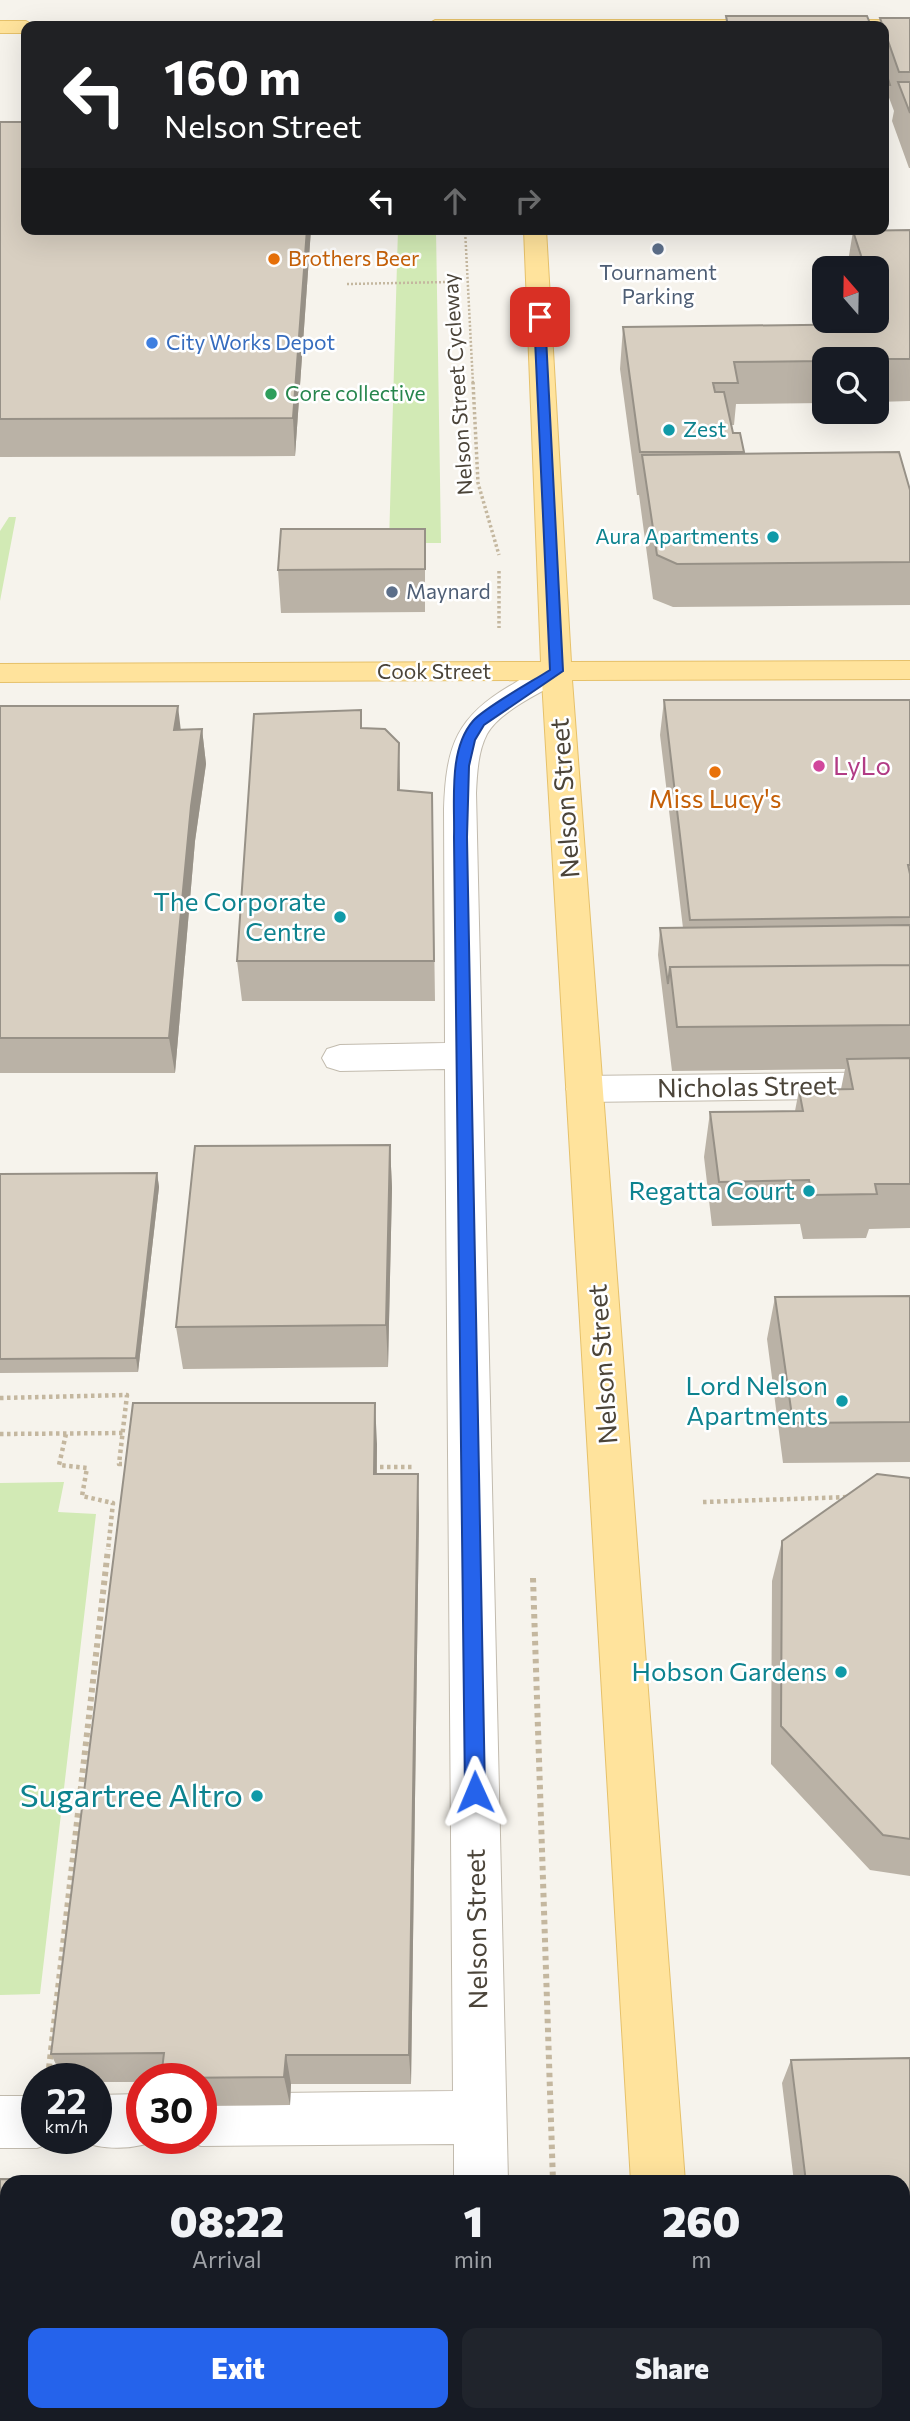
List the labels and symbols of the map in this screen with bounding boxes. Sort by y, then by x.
marker: Tournament Parking [650,241,666,257]
place label: Brothers Beer [288,245,419,270]
marker: Brothers Beer [266,251,282,267]
north arrow [812,256,889,332]
place label: Tournament Parking [599,259,717,308]
street label: Nelson Street Cycleway [436,272,477,496]
pin [510,287,570,347]
place label: City Works Depot [166,329,335,354]
marker: City Works Depot [144,335,160,351]
place label: Core collective [285,380,426,405]
marker: Core collective [263,386,279,402]
place label: Zest [683,416,726,441]
marker: Zest [661,422,677,438]
place label: Aura Apartments [595,523,759,548]
marker: Aura Apartments [765,529,781,545]
place label: Maynard [406,578,491,603]
marker: Maynard [384,584,400,600]
street label: Cook Street [377,658,491,683]
street label: Nelson Street [542,717,585,879]
place label: LyLo [833,749,891,780]
marker: LyLo [811,758,827,774]
marker: Miss Lucy's [707,764,723,780]
place label: Miss Lucy's [649,782,781,813]
place label: The Corporate Centre [153,885,326,946]
marker: The Corporate Centre [332,909,348,925]
street label: Nicholas Street [657,1068,837,1103]
place label: Regatta Court [628,1174,795,1205]
marker: Regatta Court [801,1183,817,1199]
street label: Nelson Street [580,1283,623,1445]
place label: Lord Nelson Apartments [685,1369,828,1430]
marker: Lord Nelson Apartments [834,1393,850,1409]
place label: Hobson Gardens [632,1655,827,1686]
marker: Hobson Gardens [833,1664,849,1680]
position arrow [438,1755,512,1829]
place label: Sugartree Altro [20,1774,243,1814]
marker: Sugartree Altro [249,1788,265,1804]
street label: Nelson Street [459,1848,492,2010]
speed limit sign: 30 [126,2063,217,2154]

